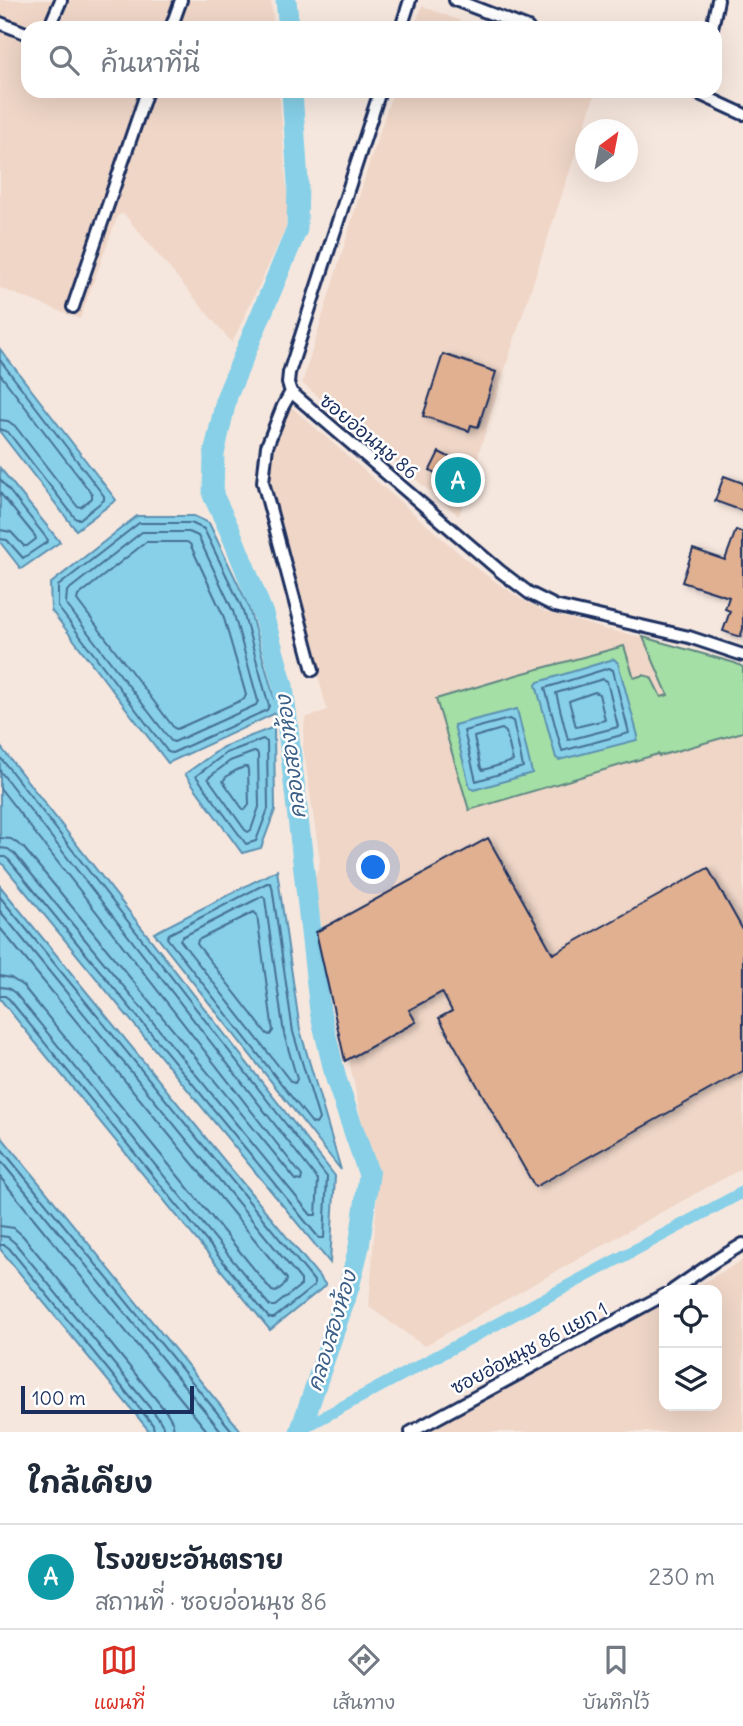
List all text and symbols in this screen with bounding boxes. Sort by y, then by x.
search box [21,21,722,98]
icon: search [45,41,83,79]
text: ค้นหาที่นี่ [101,46,200,79]
north arrow [575,119,638,182]
street label: ซอยอ่อนนุช 86 [313,388,423,486]
pin: A [435,454,481,506]
water label: คลองสองห้อง [269,692,311,820]
your location [356,850,390,884]
water label: คลองสองห้อง [300,1266,363,1394]
map controls [659,1285,722,1411]
button: locate [659,1285,722,1348]
street label: ซอยอ่อนนุช 86 แยก 1 [446,1297,613,1402]
button: layers [659,1348,722,1411]
scale bar [21,1383,194,1415]
text: 100 m [32,1386,86,1410]
text: ใกล้เคียง [28,1463,153,1501]
text: โรงขยะอันตราย [95,1543,283,1576]
text: A [44,1562,58,1591]
text: 230 m [649,1562,715,1591]
text: สถานที่ · ซอยอ่อนนุช 86 [95,1587,327,1616]
tab: แผนที่ [94,1641,145,1716]
tab: เส้นทาง [332,1641,395,1716]
tab: บันทึกไว้ [583,1641,649,1716]

